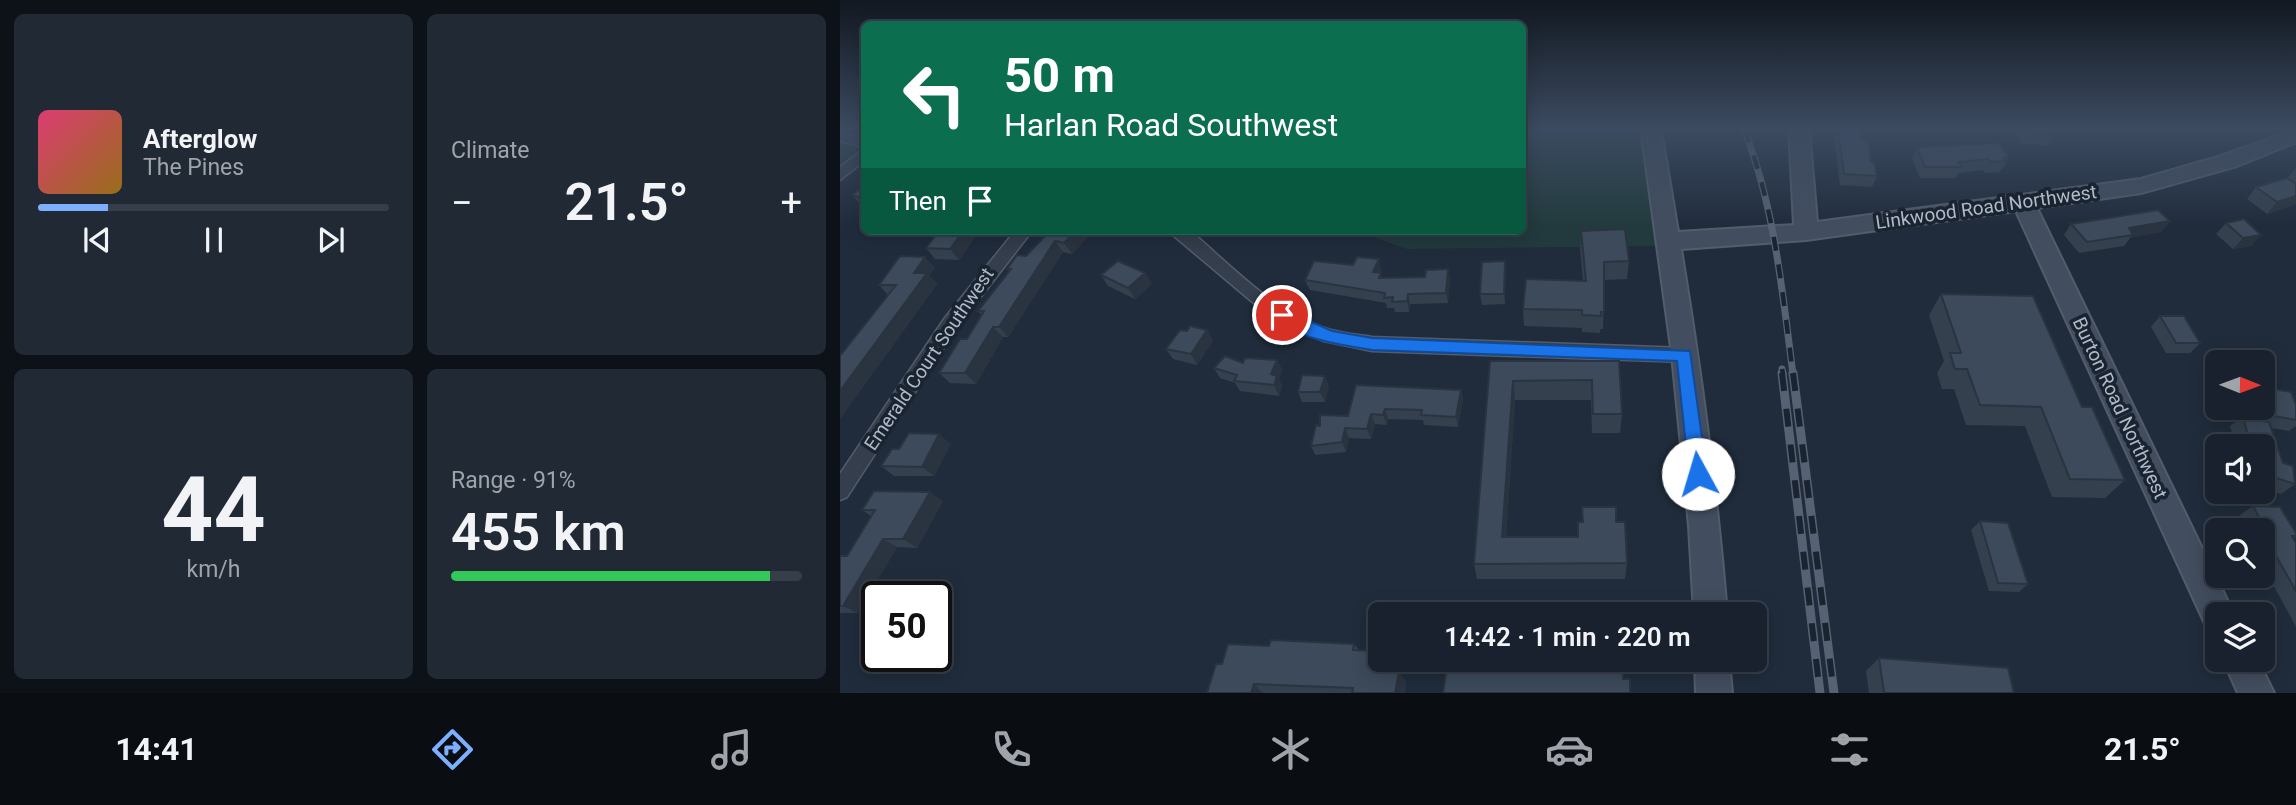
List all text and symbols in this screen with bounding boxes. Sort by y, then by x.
text: 50 m [1004,47,1115,104]
icon: left [889,49,980,140]
text: Harlan Road Southwest [1004,106,1338,144]
text: Afterglow [143,124,257,154]
text: Climate [451,137,530,164]
text: The Pines [143,154,244,181]
text: 21.5° [565,172,689,233]
street label: Linkwood Road Northwest [1874,180,2098,234]
text: − [451,181,473,225]
text: + [780,181,802,225]
icon: arrive [961,182,999,220]
text: Then [889,186,947,216]
icon: previous [78,221,116,259]
icon: pause [195,221,233,259]
icon: next [312,221,350,259]
street label: Emerald Court Southwest [859,263,999,455]
pin [1252,285,1312,345]
icon: arrive [1263,296,1301,334]
street label: Burton Road Northwest [2068,313,2172,503]
north arrow [2205,350,2275,420]
map controls [2205,350,2275,672]
button: sound [2205,434,2275,504]
position arrow [1661,437,1735,511]
text: 44 [161,457,266,563]
text: Range · 91% [451,467,576,494]
text: 455 km [451,502,626,563]
button: search [2205,518,2275,588]
text: km/h [187,556,241,583]
speed limit sign: 50 [861,581,952,672]
button: layers [2205,602,2275,672]
text: 14:42 · 1 min · 220 m [1444,622,1691,652]
icon: directions [428,725,477,774]
icon: music [707,725,756,774]
icon: phone [987,725,1036,774]
icon: climate [1266,725,1315,774]
icon: car [1545,725,1594,774]
icon: filters [1825,725,1874,774]
text: 14:41 [115,730,198,768]
text: 21.5° [2104,730,2181,768]

